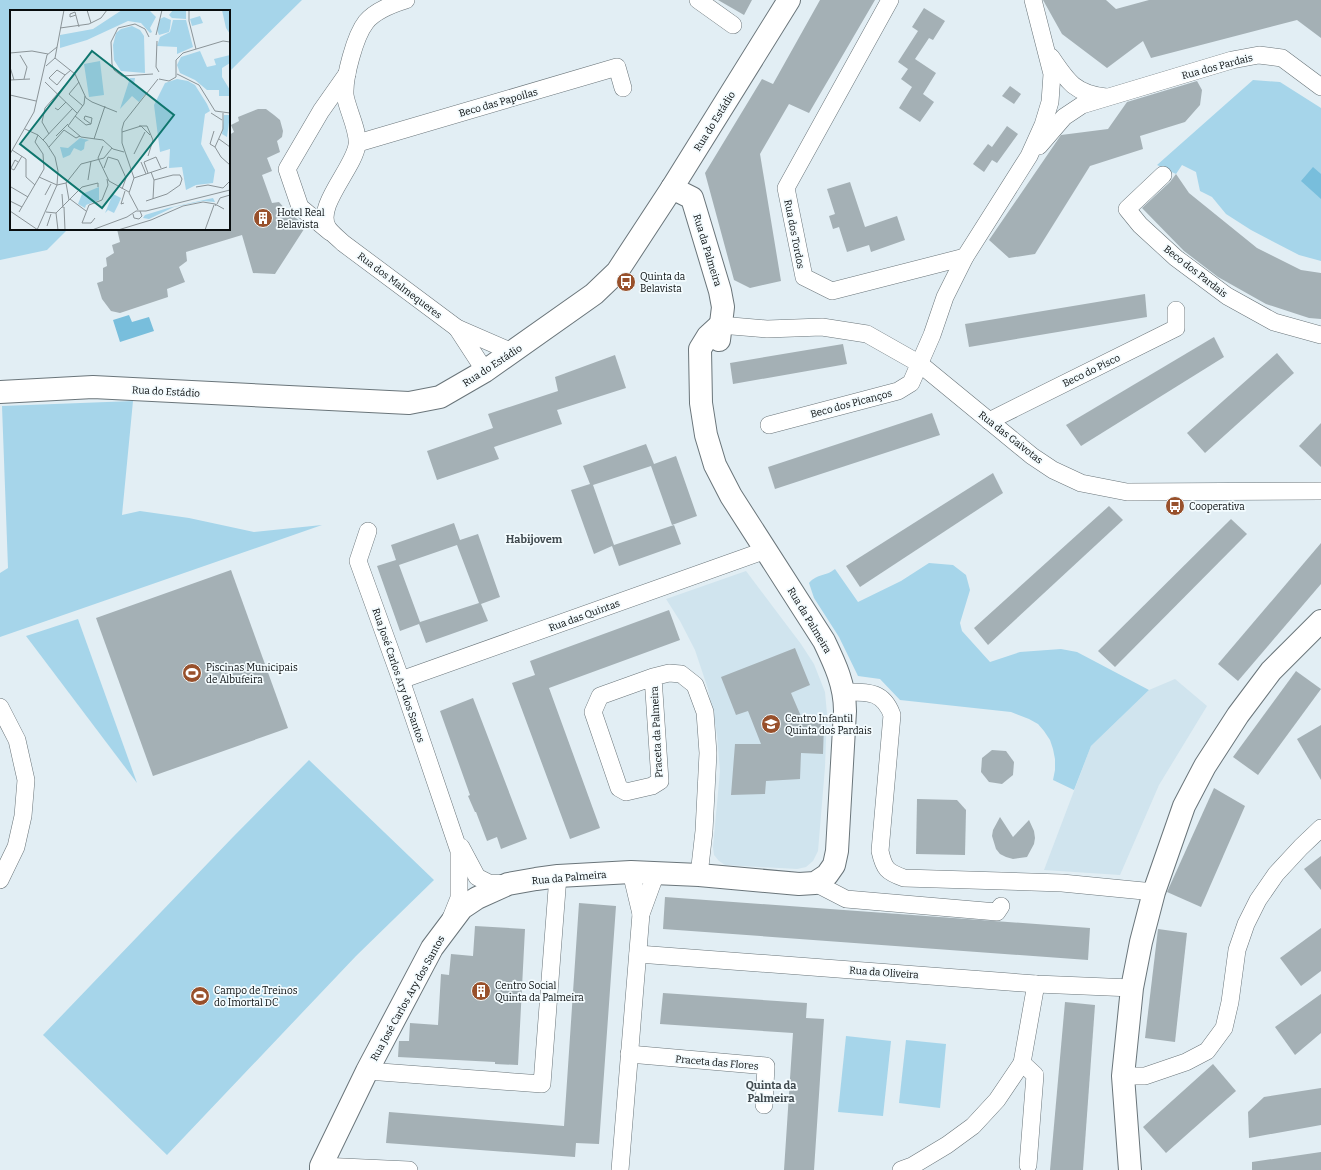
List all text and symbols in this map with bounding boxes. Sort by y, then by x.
inset map [10,10,230,230]
street label: Rua dos Pardais [1180,52,1254,82]
street label: Beco das Papoilas [457,86,539,120]
street label: Rua do Estádio [692,89,738,154]
street label: Rua dos Tordos [781,199,807,270]
building icon: Hotel Real Belavista [252,207,274,229]
place label: Hotel Real Belavista [277,207,325,231]
street label: Rua da Palmeira [690,213,724,288]
street label: Beco dos Pardais [1161,243,1230,300]
street label: Rua dos Malmequeres [355,250,444,322]
bus stop icon: Quinta da Belavista [615,271,637,293]
place label: Quinta da Belavista [640,271,686,295]
street label: Rua do Estádio [461,342,525,389]
street label: Beco do Pisco [1061,352,1122,390]
street label: Rua do Estádio [132,384,201,400]
street label: Beco dos Picanços [809,387,894,421]
street label: Rua das Gaivotas [976,409,1045,467]
bus stop icon: Cooperativa [1164,495,1186,517]
place label: Cooperativa [1189,501,1245,513]
district label: Habijovem [506,533,563,546]
street label: Rua da Palmeira [785,585,834,656]
street label: Rua das Quintas [547,597,622,634]
street label: Rua José Carlos Ary dos Santos [369,607,427,744]
sports icon: Piscinas Municipais de Albufeira [181,662,203,684]
place label: Piscinas Municipais de Albufeira [206,662,298,686]
street label: Praceta da Palmeira [649,685,665,778]
school or university icon: Centro Infantil Quinta dos Pardais [760,713,782,735]
place label: Centro Infantil Quinta dos Pardais [785,713,872,737]
street label: Rua da Palmeira [531,869,607,887]
street label: Rua José Carlos Ary dos Santos [368,934,448,1063]
street label: Rua da Oliveira [849,965,920,981]
building icon: Centro Social Quinta da Palmeira [470,980,492,1002]
place label: Centro Social Quinta da Palmeira [495,980,584,1004]
sports icon: Campo de Treinos do Imortal DC [189,985,211,1007]
place label: Campo de Treinos do Imortal DC [214,985,298,1009]
street label: Praceta das Flores [675,1053,759,1073]
district label: Quinta da Palmeira [746,1079,797,1105]

